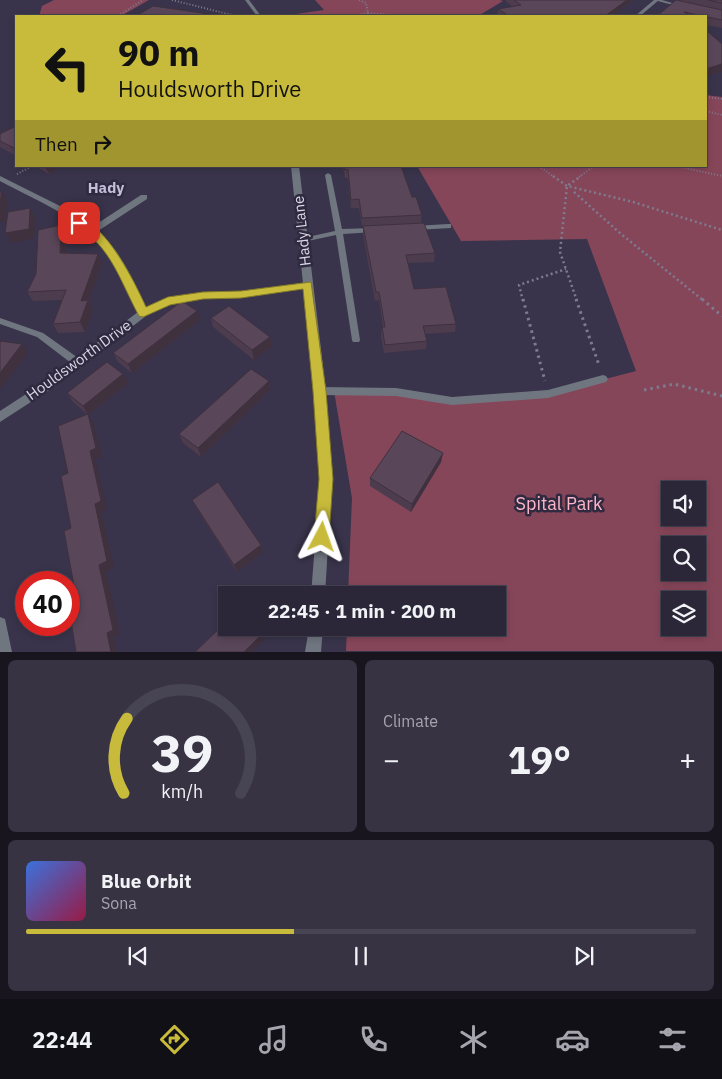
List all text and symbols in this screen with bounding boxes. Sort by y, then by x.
text: 90 m [118,30,200,76]
icon: left [35,35,100,100]
text: Houldsworth Drive [118,74,301,103]
icon: right [88,130,116,158]
text: Then [35,132,78,156]
district label: Hady [88,178,124,197]
street label: Hady Lane [288,195,315,267]
pin [58,202,100,244]
icon: arrive [65,209,93,237]
street label: Houldsworth Drive [23,315,135,404]
map controls [661,481,706,636]
button: sound [661,481,706,526]
park label: Spital Park [516,492,603,515]
position arrow [295,510,347,562]
button: search [661,536,706,581]
speed limit sign: 40 [15,571,80,636]
button: layers [661,591,706,636]
text: 22:45 · 1 min · 200 m [268,599,456,623]
text: Climate [383,711,438,731]
text: 39 [151,719,214,786]
text: 19° [508,735,571,784]
text: − [383,741,400,778]
text: + [679,741,696,778]
text: km/h [162,780,204,803]
text: Blue Orbit [101,869,191,893]
text: Sona [101,893,137,913]
icon: previous [124,942,152,970]
icon: pause [347,942,375,970]
icon: next [570,942,598,970]
icon: directions [157,1022,192,1057]
icon: music [256,1022,291,1057]
icon: phone [356,1022,391,1057]
icon: climate [456,1022,491,1057]
icon: car [555,1022,590,1057]
icon: filters [655,1022,690,1057]
text: 22:44 [32,1025,92,1054]

